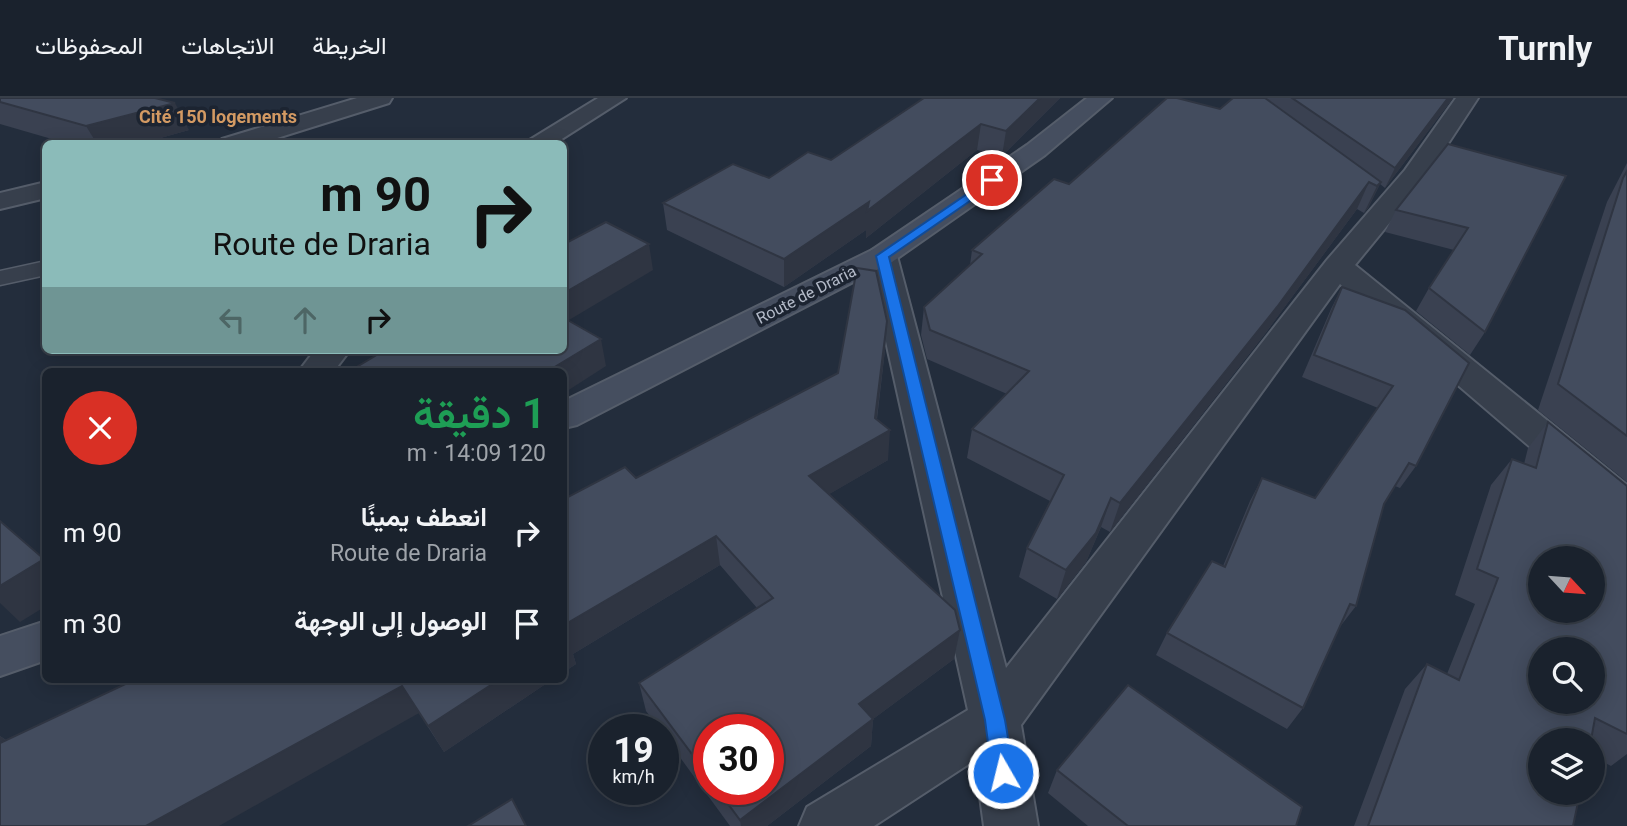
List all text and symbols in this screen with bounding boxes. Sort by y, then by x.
text: Turnly [1498,29,1592,68]
text: المحفوظات [35,32,143,60]
text: الاتجاهات [181,32,274,60]
text: الخريطة [312,32,387,60]
district label: Cité 150 logements [139,106,297,127]
pin [962,150,1022,210]
icon: arrive [973,161,1011,199]
text: 90 m [320,166,431,223]
icon: right [455,168,546,259]
text: Route de Draria [212,225,431,263]
street label: Route de Draria [753,261,859,328]
icon: left [213,301,251,339]
icon: ahead [286,301,324,339]
icon: right [359,301,397,339]
text: 1 دقيقة [413,389,546,438]
button: close [63,391,137,465]
text: 120 m · 14:09 [407,440,546,467]
text: انعطف يمينًا [361,502,487,532]
icon: right [508,514,546,552]
text: 90 m [63,518,122,548]
text: Route de Draria [330,540,487,567]
north arrow [1528,546,1605,623]
map controls [1528,546,1605,805]
icon: arrive [508,605,546,643]
text: الوصول إلى الوجهة [294,606,487,636]
text: 30 m [63,609,122,639]
button: search [1528,637,1605,714]
speed limit sign: 30 [693,714,784,805]
button: layers [1528,728,1605,805]
text: 19 [613,730,654,771]
position arrow [966,736,1040,810]
text: km/h [612,766,655,787]

